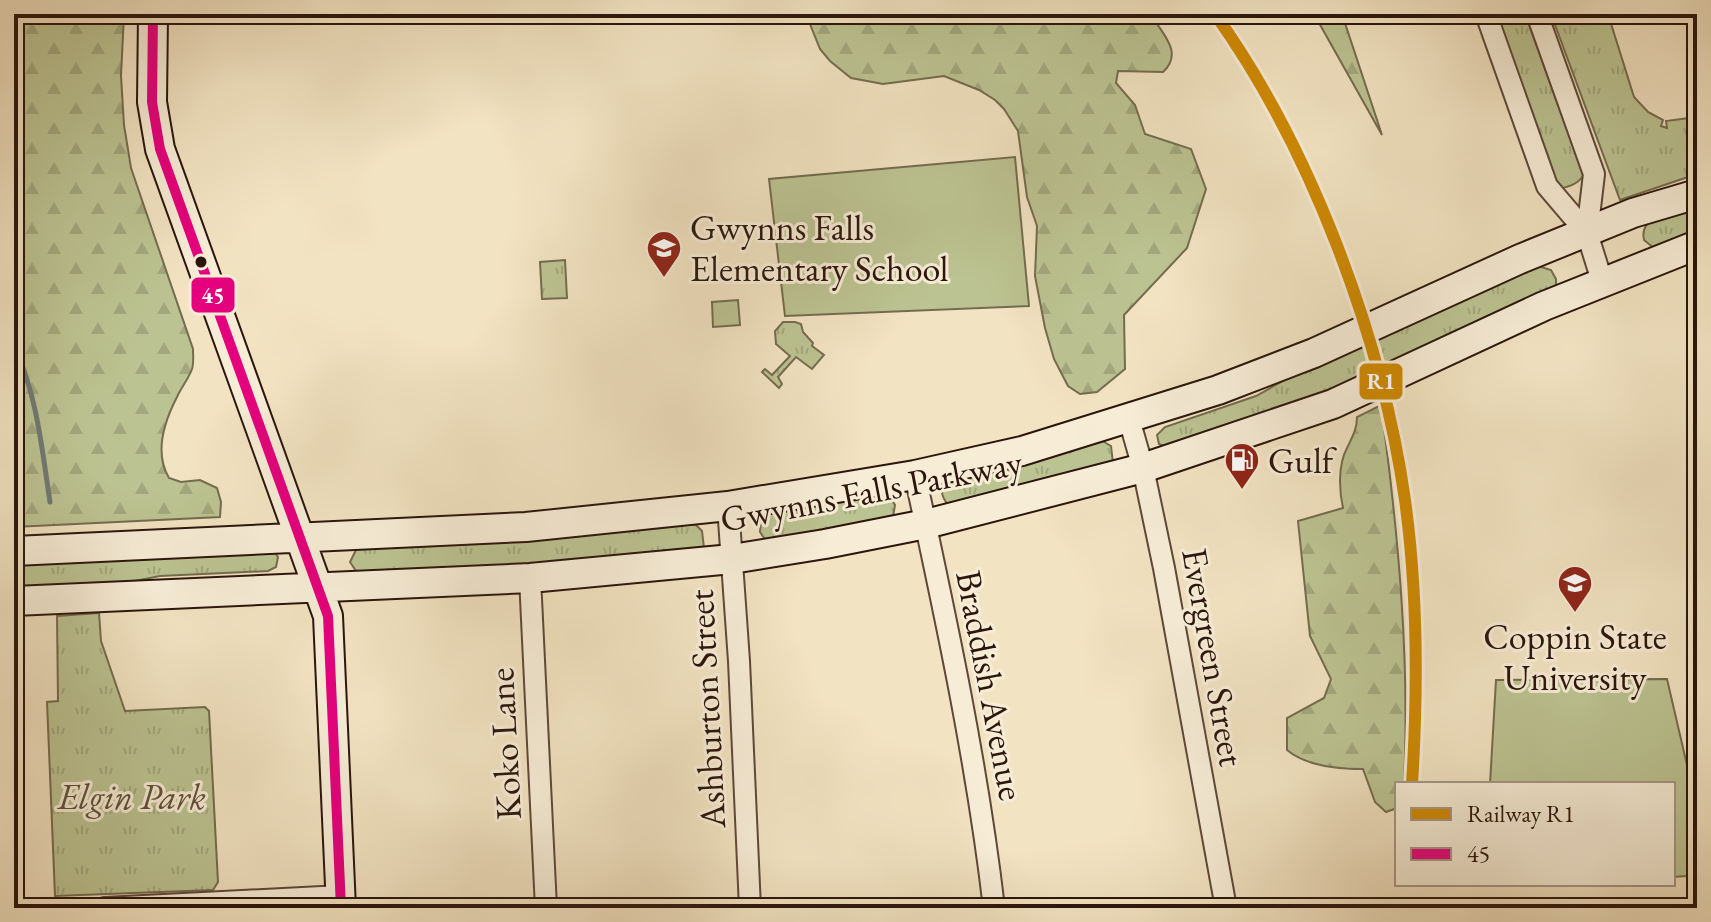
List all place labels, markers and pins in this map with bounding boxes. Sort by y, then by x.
place label: Gwynns Falls Elementary School [690,204,948,292]
school or university icon: Gwynns Falls Elementary School [645,229,683,279]
unlabelled marker [193,254,209,270]
place label: Gulf [1268,437,1338,484]
fuel station icon: Gulf [1223,441,1261,491]
school or university icon: Coppin State University [1556,564,1594,614]
place label: Coppin State University [1483,613,1667,701]

